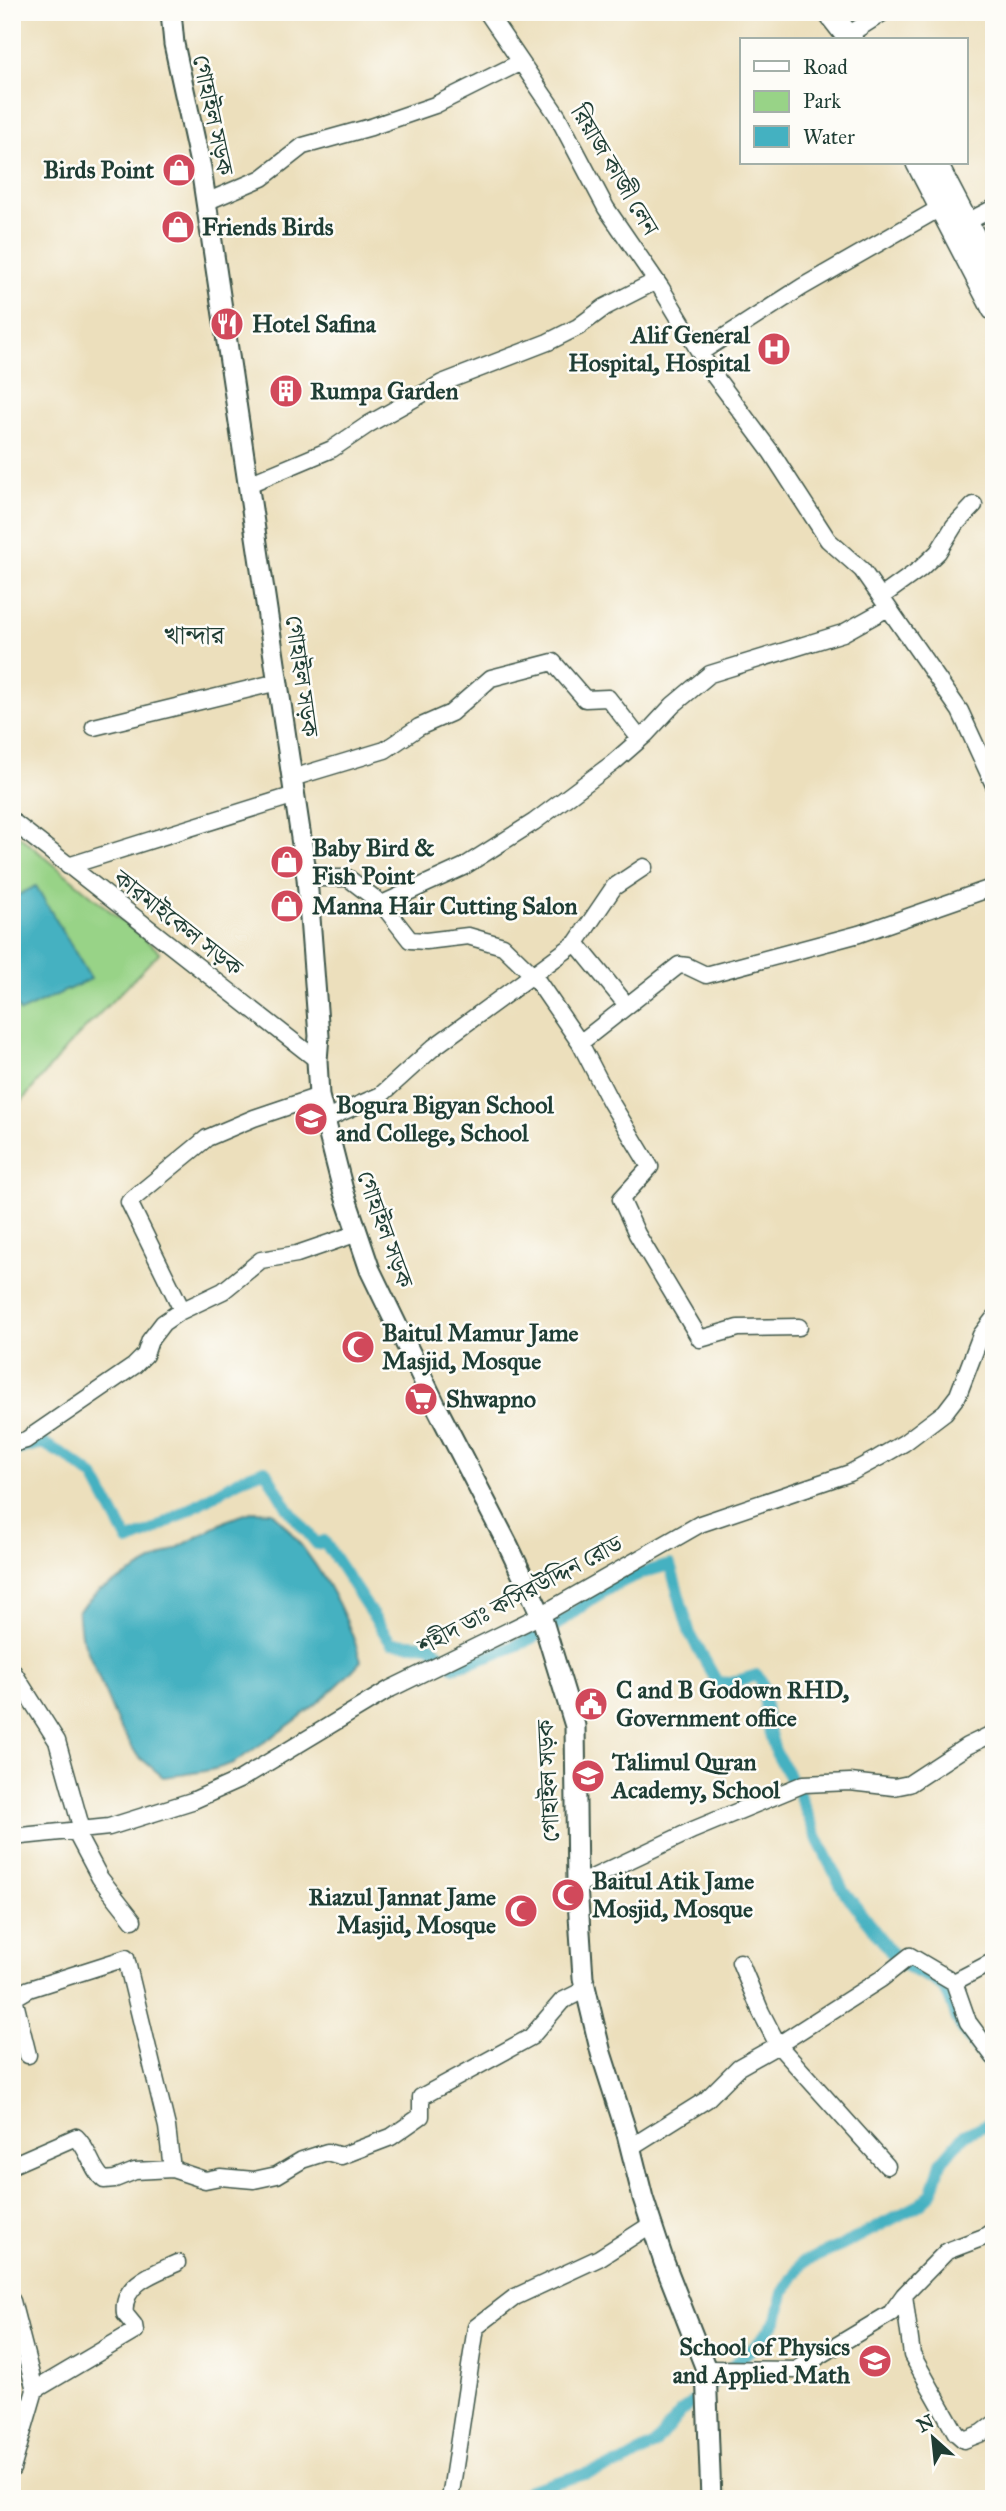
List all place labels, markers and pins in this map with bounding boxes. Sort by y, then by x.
shop icon: Birds Point [160,151,198,189]
place label: Birds Point [43,155,154,185]
shop icon: Friends Birds [159,208,197,246]
place label: Friends Birds [202,212,334,242]
restaurant icon: Hotel Safina [208,305,246,343]
place label: Hotel Safina [252,309,377,339]
place label: Alif General Hospital, Hospital [568,320,751,378]
hospital icon: Alif General Hospital, Hospital [755,330,793,368]
building icon: Rumpa Garden [267,372,305,410]
place label: Rumpa Garden [310,376,459,406]
place label: Baby Bird & Fish Point [312,833,435,891]
shop icon: Baby Bird & Fish Point [268,843,306,881]
shop icon: Manna Hair Cutting Salon [268,887,306,925]
place label: Manna Hair Cutting Salon [312,891,578,921]
place label: Bogura Bigyan School and College, School [336,1090,554,1148]
school or university icon: Bogura Bigyan School and College, School [292,1100,330,1138]
place label: Baitul Mamur Jame Masjid, Mosque [382,1318,579,1376]
mosque icon: Baitul Mamur Jame Masjid, Mosque [339,1328,377,1366]
supermarket icon: Shwapno [402,1380,440,1418]
place label: Shwapno [446,1384,536,1414]
place label: C and B Godown RHD, Government office [616,1675,849,1733]
public building icon: C and B Godown RHD, Government office [572,1685,610,1723]
place label: Talimul Quran Academy, School [610,1747,781,1805]
school or university icon: Talimul Quran Academy, School [569,1757,607,1795]
place label: Baitul Atik Jame Mosjid, Mosque [592,1866,754,1924]
mosque icon: Baitul Atik Jame Mosjid, Mosque [549,1876,587,1914]
place label: Riazul Jannat Jame Masjid, Mosque [308,1882,496,1940]
mosque icon: Riazul Jannat Jame Masjid, Mosque [502,1892,540,1930]
place label: School of Physics and Applied Math [673,2332,851,2390]
school or university icon: School of Physics and Applied Math [856,2342,894,2380]

